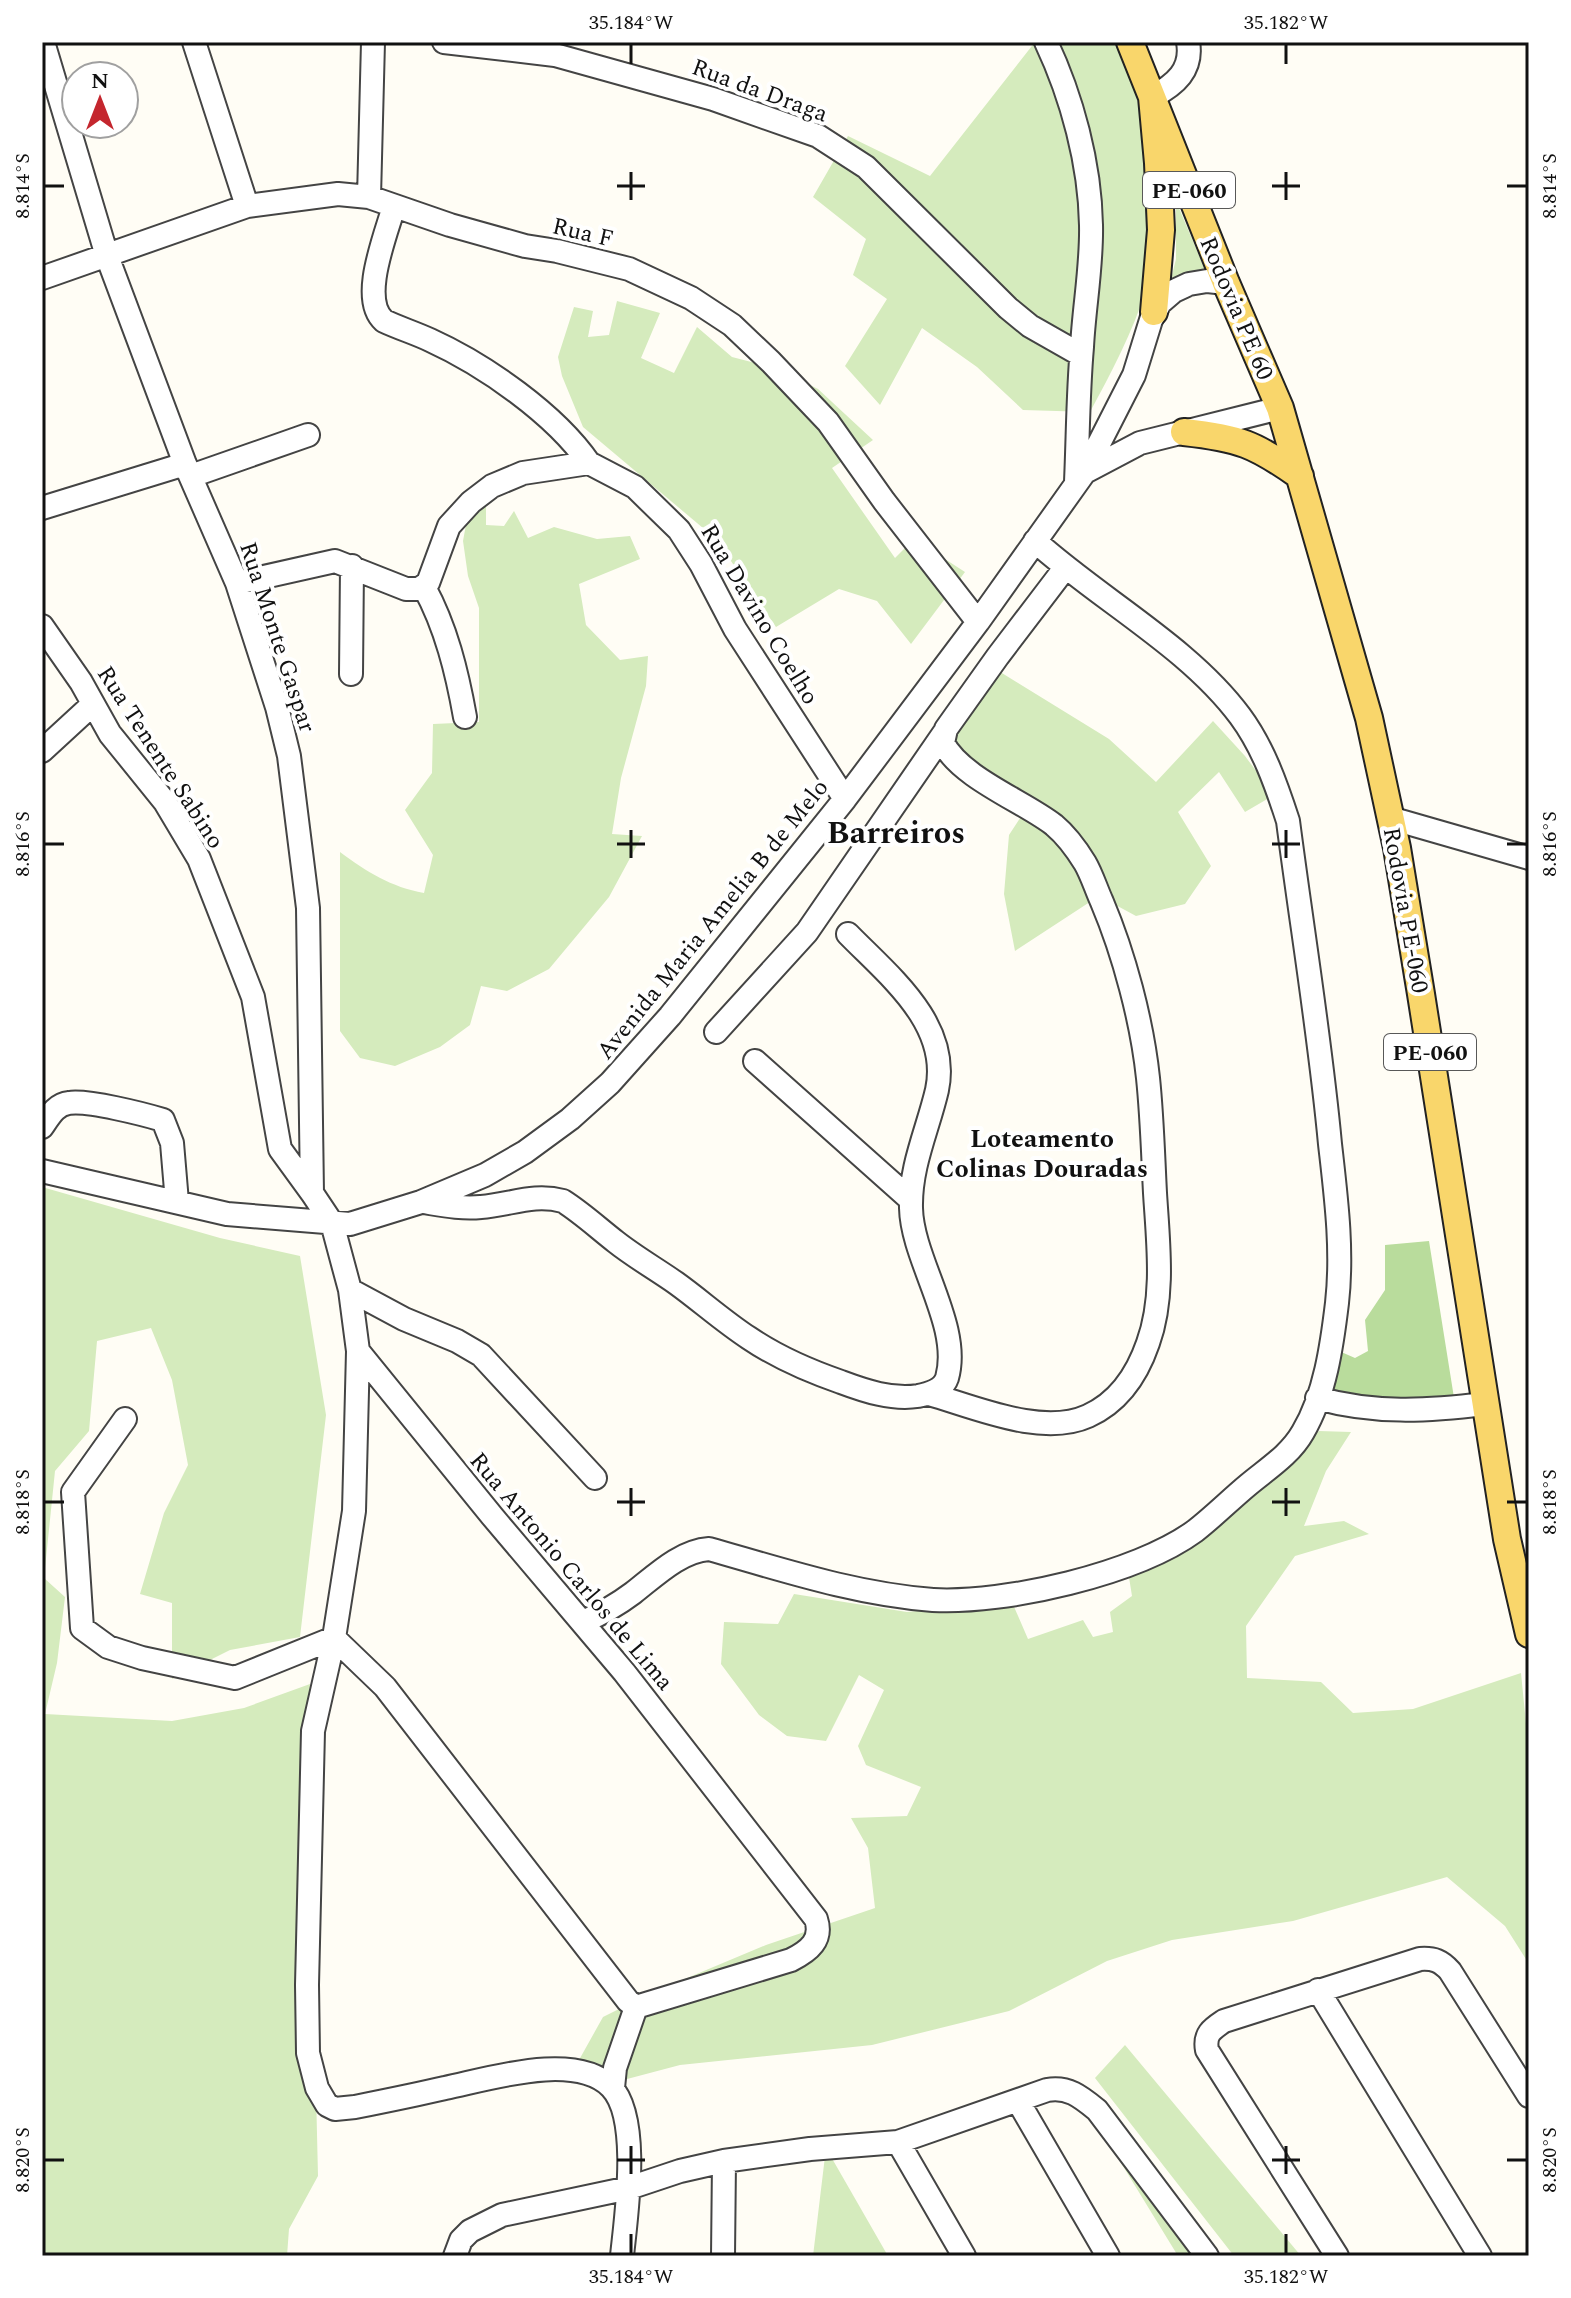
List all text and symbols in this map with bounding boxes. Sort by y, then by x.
text: 35.184°W [589,8,674,38]
text: 35.182°W [1244,8,1329,38]
street label: Rua da Draga [686,50,833,132]
north arrow [60,60,140,140]
text: N [91,65,109,98]
text: 8.814°S [8,153,38,219]
text: 8.814°S [1535,153,1565,219]
road number: PE-060 [1143,172,1235,208]
street label: Rua F [549,208,617,257]
street label: Rodovia PE 60 [1190,231,1283,386]
street label: Rua Davino Coelho [691,517,827,712]
street label: Rua Monte Gaspar [229,537,325,737]
street label: Rua Tenente Sabino [87,659,233,856]
street label: Avenida Maria Amelia B de Melo [588,771,838,1068]
district label: Barreiros [827,809,965,858]
text: 8.816°S [8,811,38,877]
text: 8.816°S [1535,811,1565,877]
street label: Rodovia PE-060 [1373,824,1437,996]
road number: PE-060 [1384,1034,1476,1070]
district label: Loteamento Colinas Douradas [936,1119,1148,1189]
street label: Rua Antonio Carlos de Lima [460,1444,682,1699]
text: 8.818°S [8,1469,38,1535]
text: 8.818°S [1535,1469,1565,1535]
text: 8.820°S [8,2127,38,2193]
text: 8.820°S [1535,2127,1565,2193]
text: 35.184°W [589,2262,674,2292]
text: 35.182°W [1244,2262,1329,2292]

